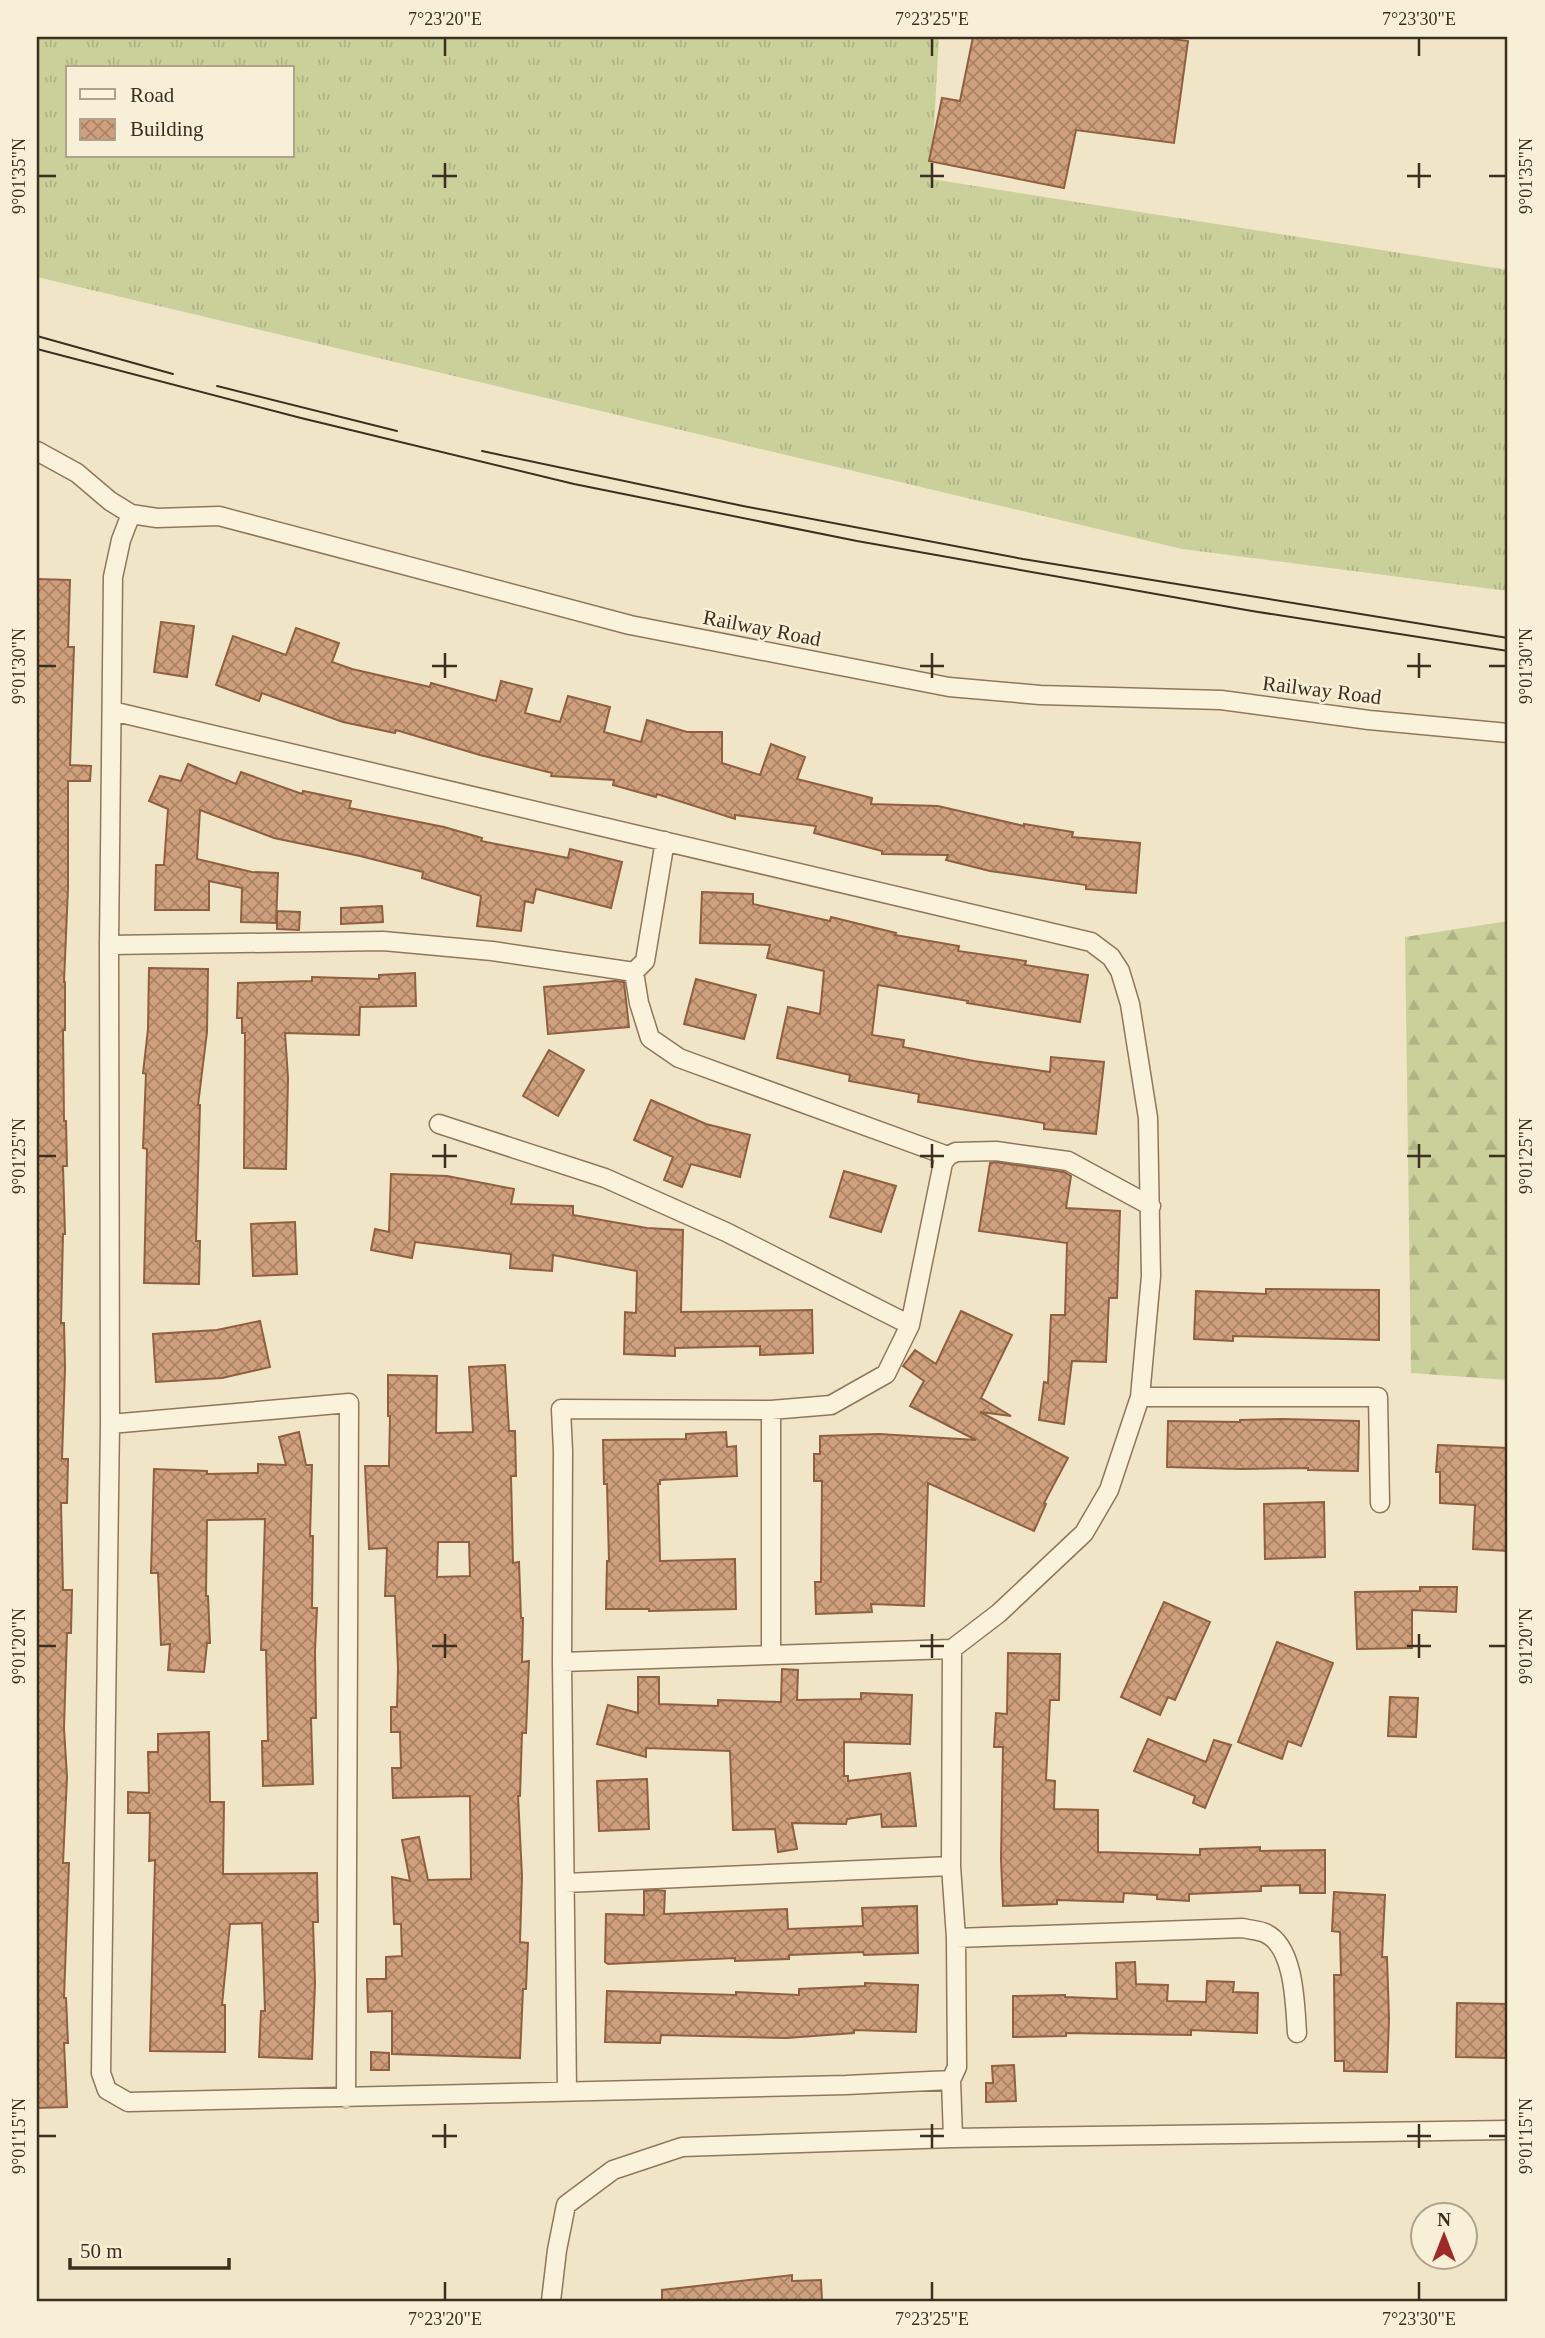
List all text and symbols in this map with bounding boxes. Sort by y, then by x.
text: 7°23'20"E [408,9,482,29]
text: 7°23'25"E [895,9,969,29]
text: 7°23'30"E [1382,9,1456,29]
legend [66,66,294,158]
text: Road [130,83,175,107]
text: Building [130,117,204,141]
text: 9°01'35"N [9,138,29,214]
text: 9°01'35"N [1516,138,1536,214]
street label: Railway Road [701,605,823,651]
text: 9°01'30"N [9,628,29,704]
text: 9°01'30"N [1516,628,1536,704]
street label: Railway Road [1261,671,1383,709]
text: 9°01'25"N [9,1118,29,1194]
text: 9°01'25"N [1516,1118,1536,1194]
text: 9°01'20"N [9,1608,29,1684]
text: 9°01'20"N [1516,1608,1536,1684]
text: 9°01'15"N [9,2098,29,2174]
text: 9°01'15"N [1516,2098,1536,2174]
north arrow [1408,2202,1478,2272]
text: N [1437,2209,1451,2230]
scale bar [70,2226,229,2270]
text: 50 m [80,2239,123,2263]
text: 7°23'20"E [408,2309,482,2329]
text: 7°23'25"E [895,2309,969,2329]
text: 7°23'30"E [1382,2309,1456,2329]

